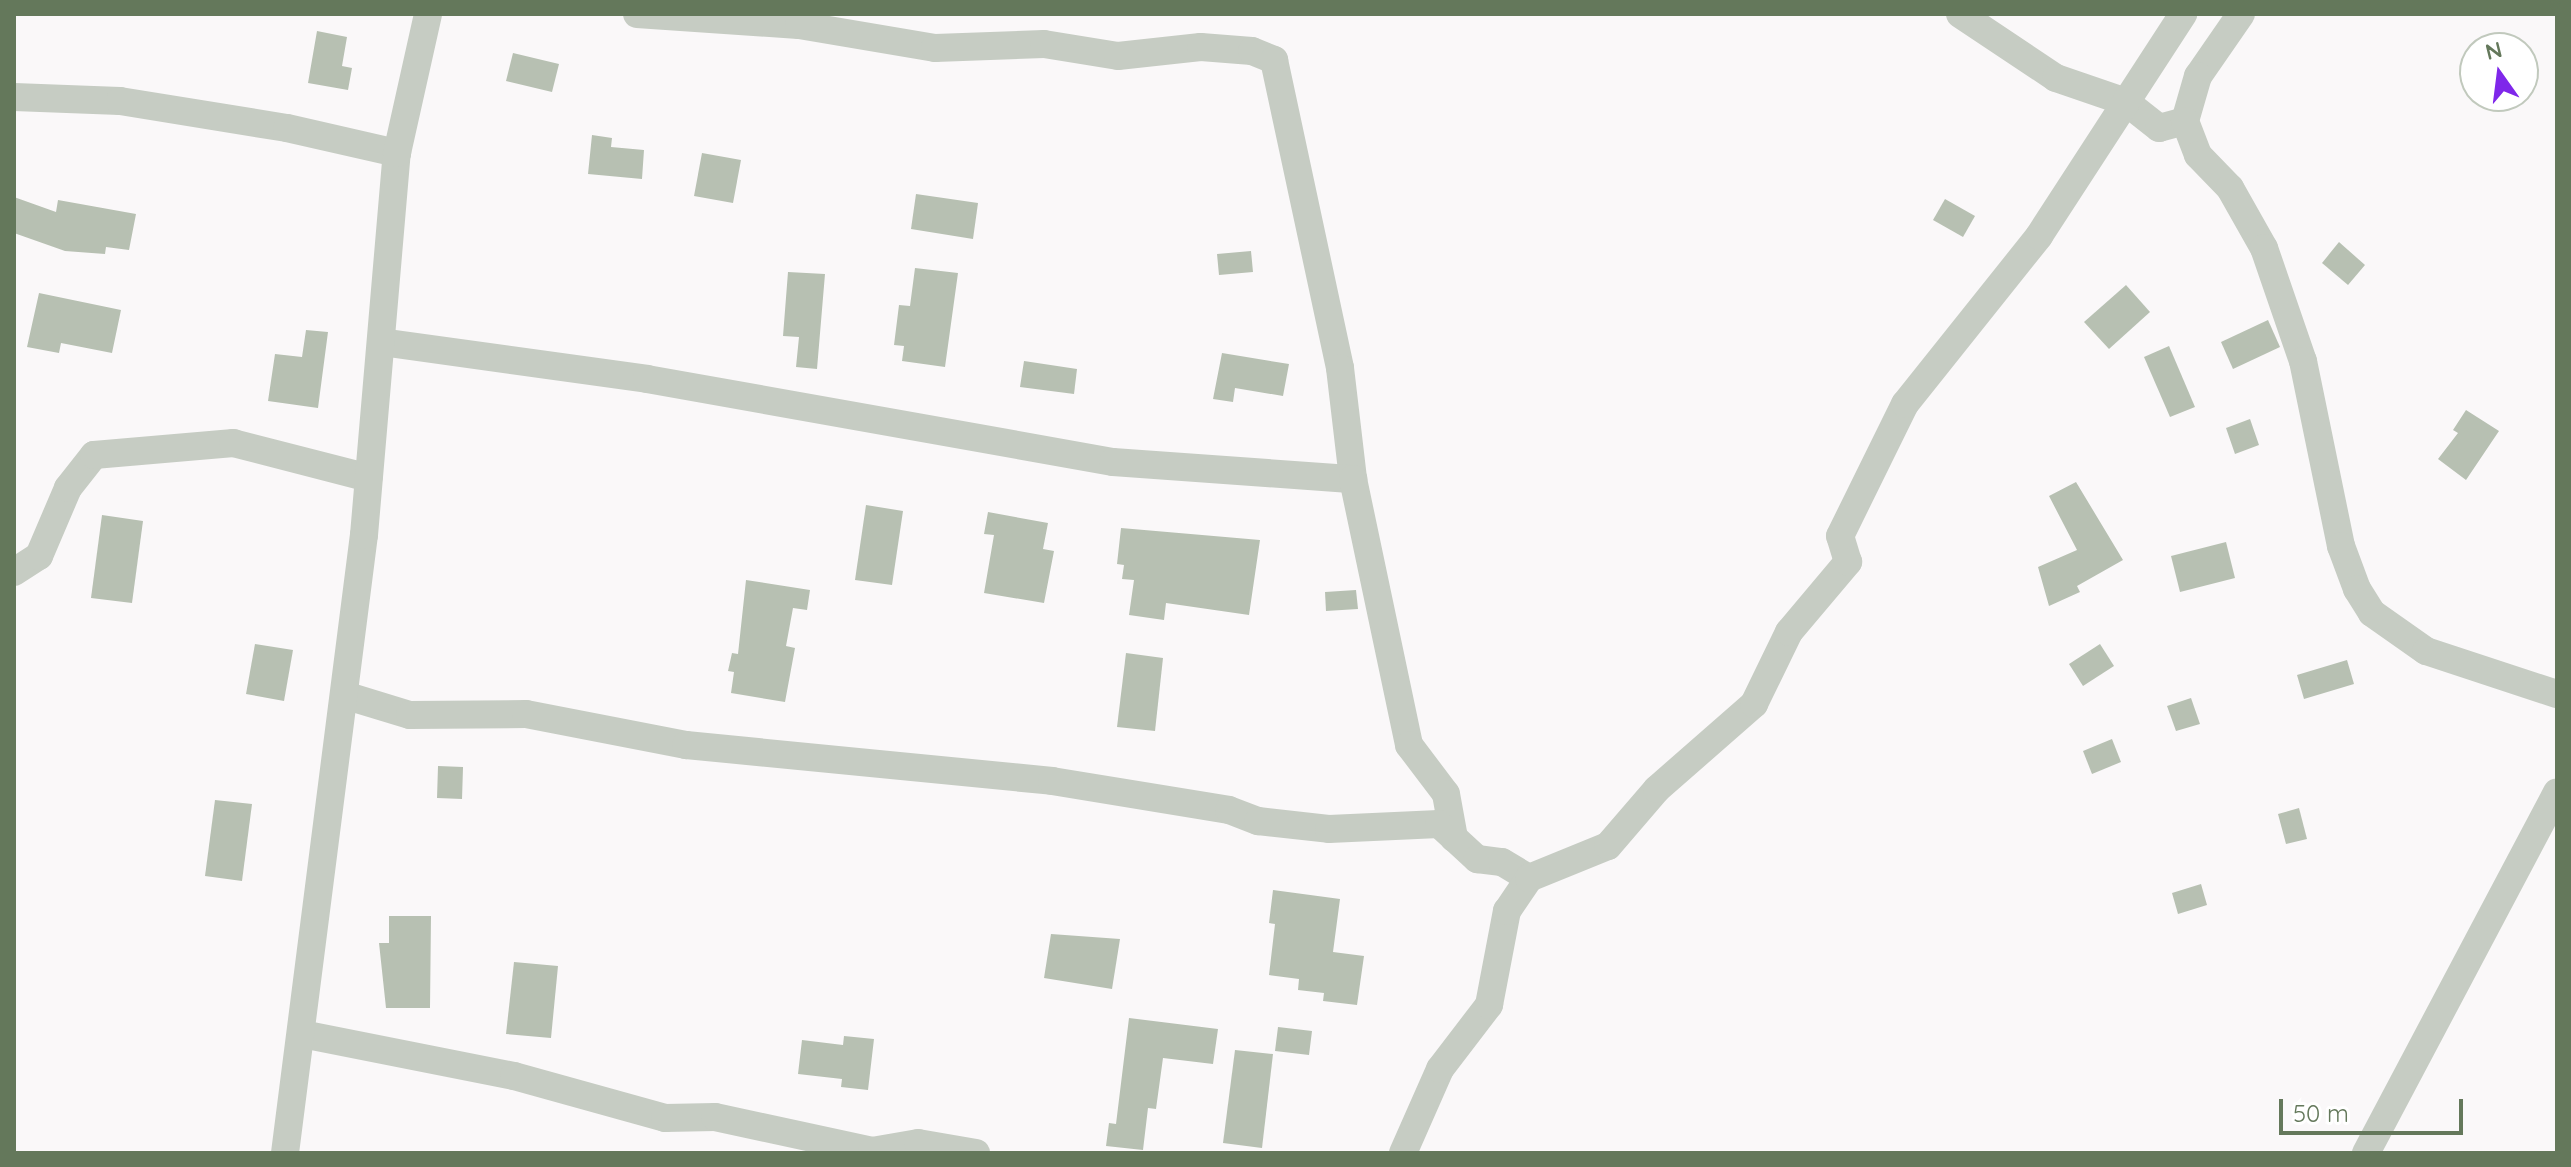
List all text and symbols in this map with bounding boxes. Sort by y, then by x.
north arrow [2459,32,2539,112]
text: N [2482,35,2505,66]
scale bar [2283,1083,2467,1133]
text: 50 m [2293,1098,2349,1128]

